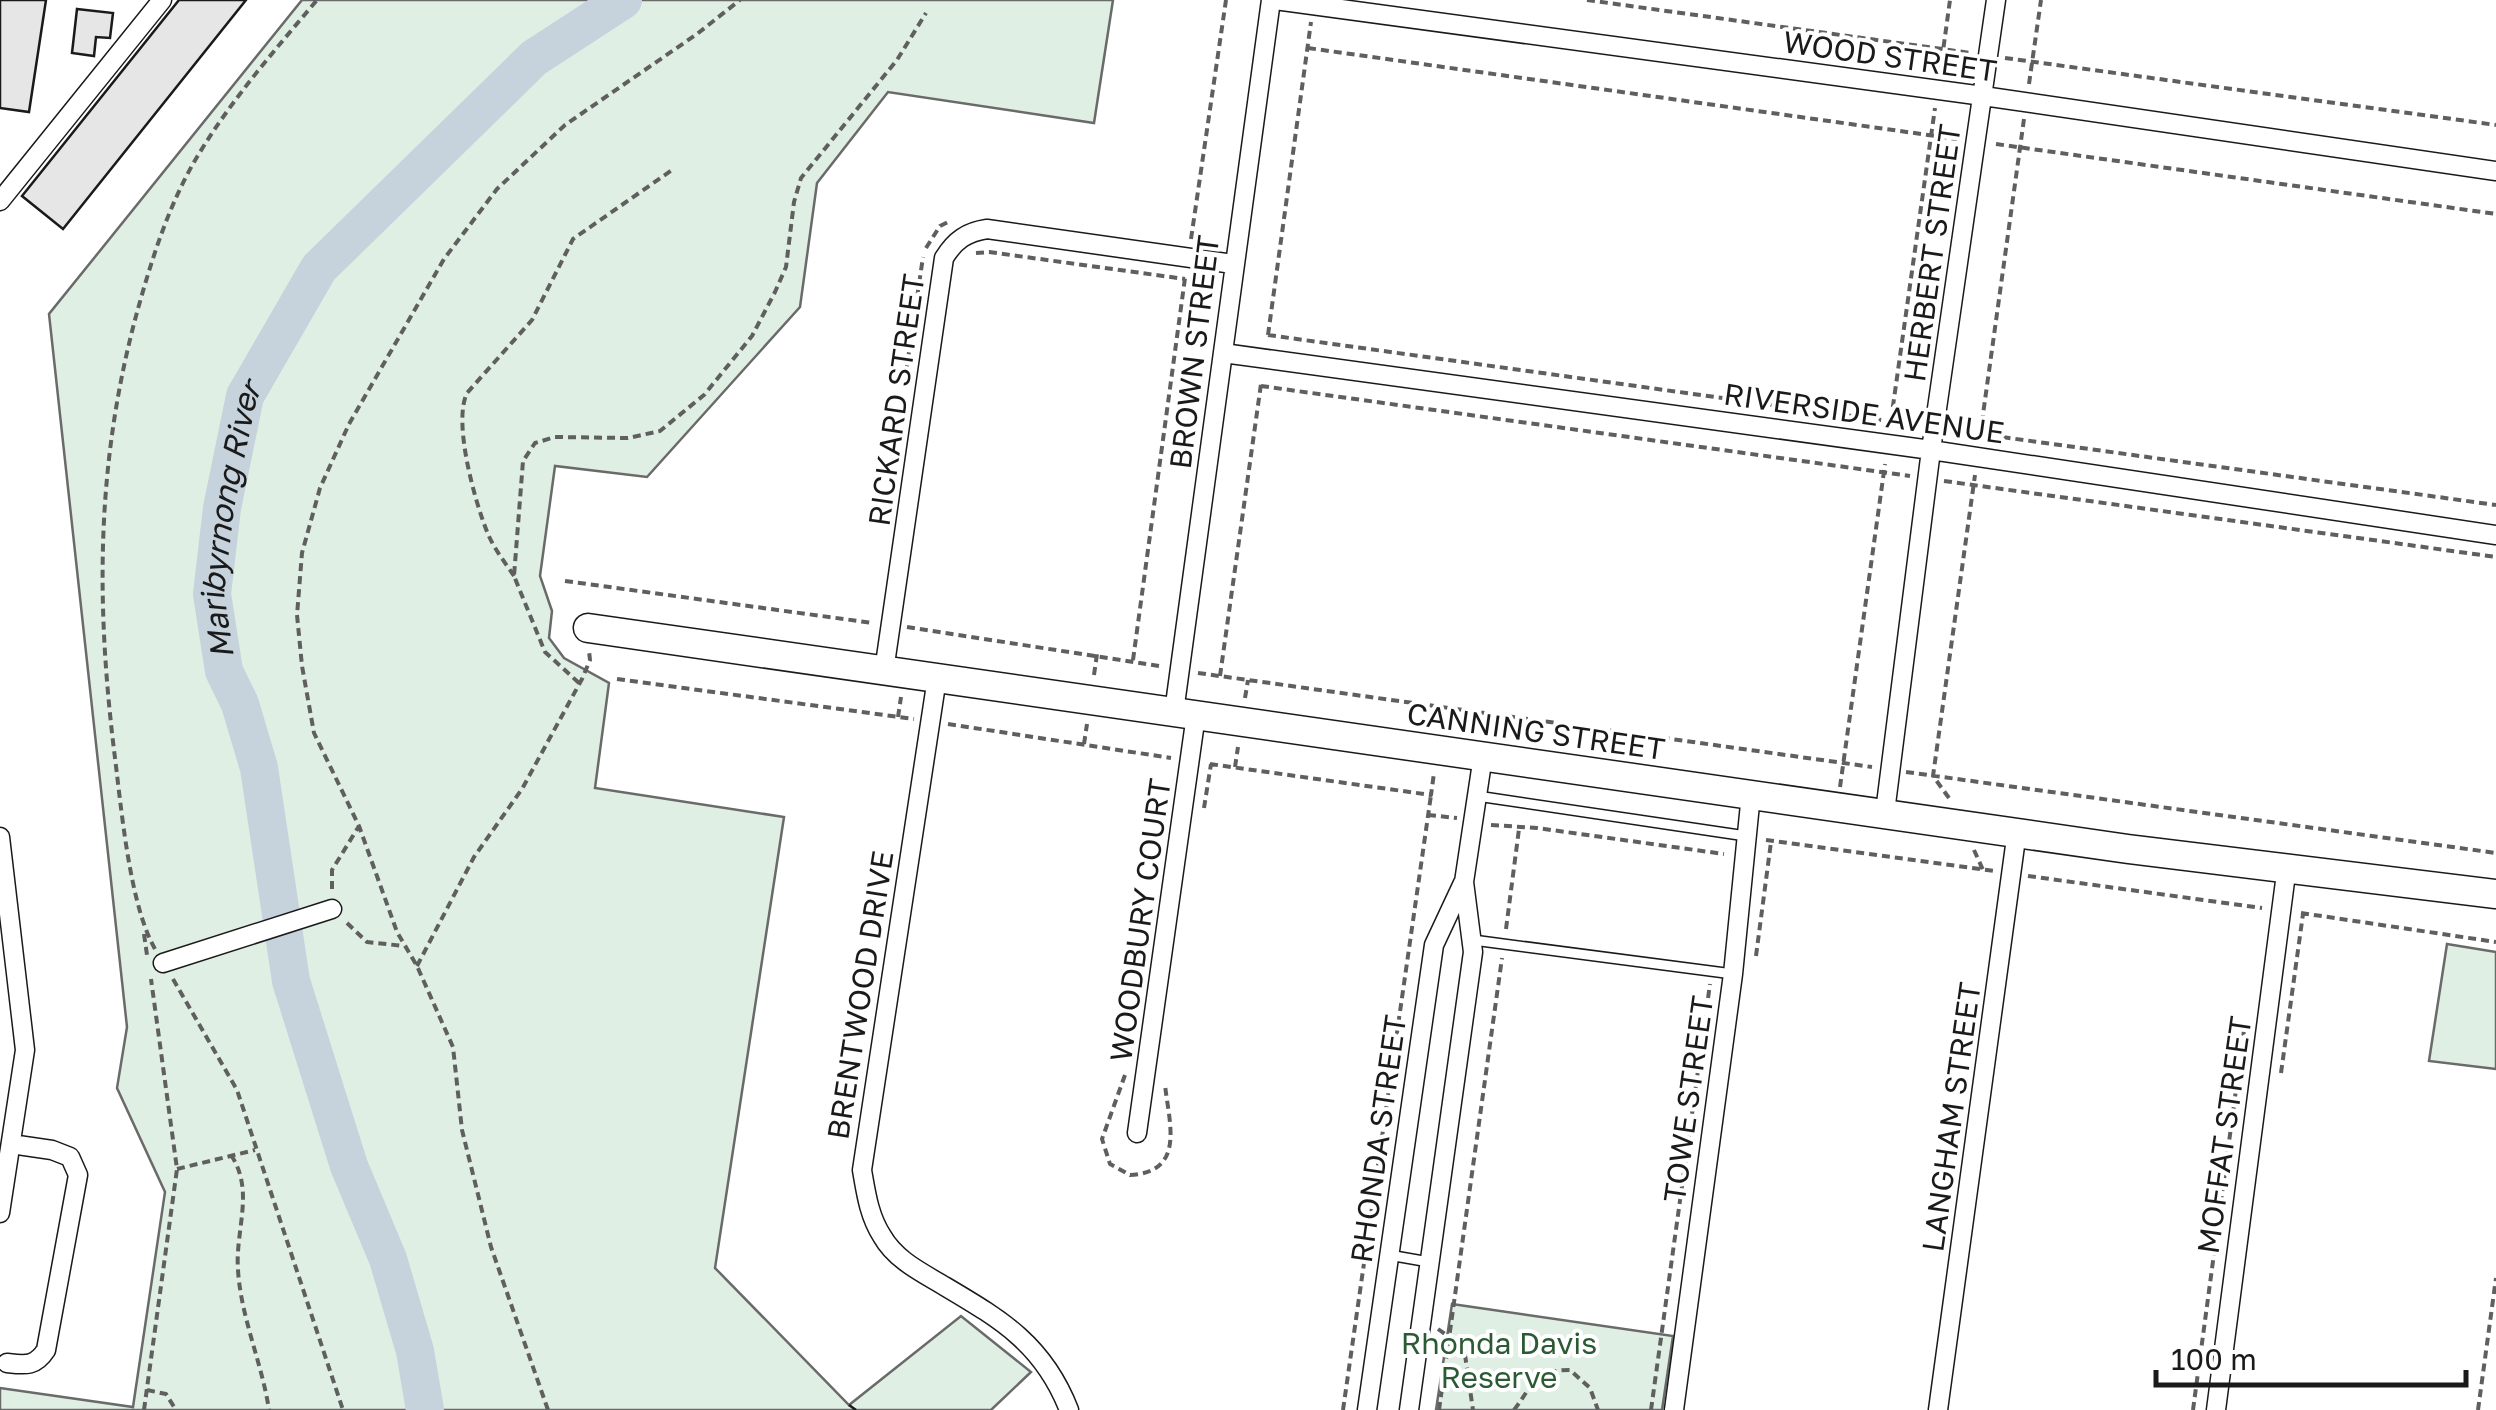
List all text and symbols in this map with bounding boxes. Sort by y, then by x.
street label: WOOD STREET [1781,23,1999,89]
street label: HERBERT STREET [1896,122,1968,384]
street label: BROWN STREET [1162,233,1226,471]
street label: RICKARD STREET [861,272,931,528]
water label: Maribyrnong River [193,370,271,662]
street label: RIVERSIDE AVENUE [1721,375,2007,451]
street label: CANNING STREET [1405,695,1667,767]
street label: WOODBURY COURT [1102,776,1178,1064]
street label: BRENTWOOD DRIVE [819,848,901,1142]
street label: LANGHAM STREET [1914,980,1988,1254]
street label: TOWE STREET [1656,994,1720,1204]
street label: RHONDA STREET [1343,1013,1413,1265]
street label: MOFFAT STREET [2190,1014,2258,1256]
park label: Rhonda Davis Reserve [1401,1325,1597,1395]
scale bar [2156,1325,2466,1387]
text: 100 m [2171,1341,2257,1377]

